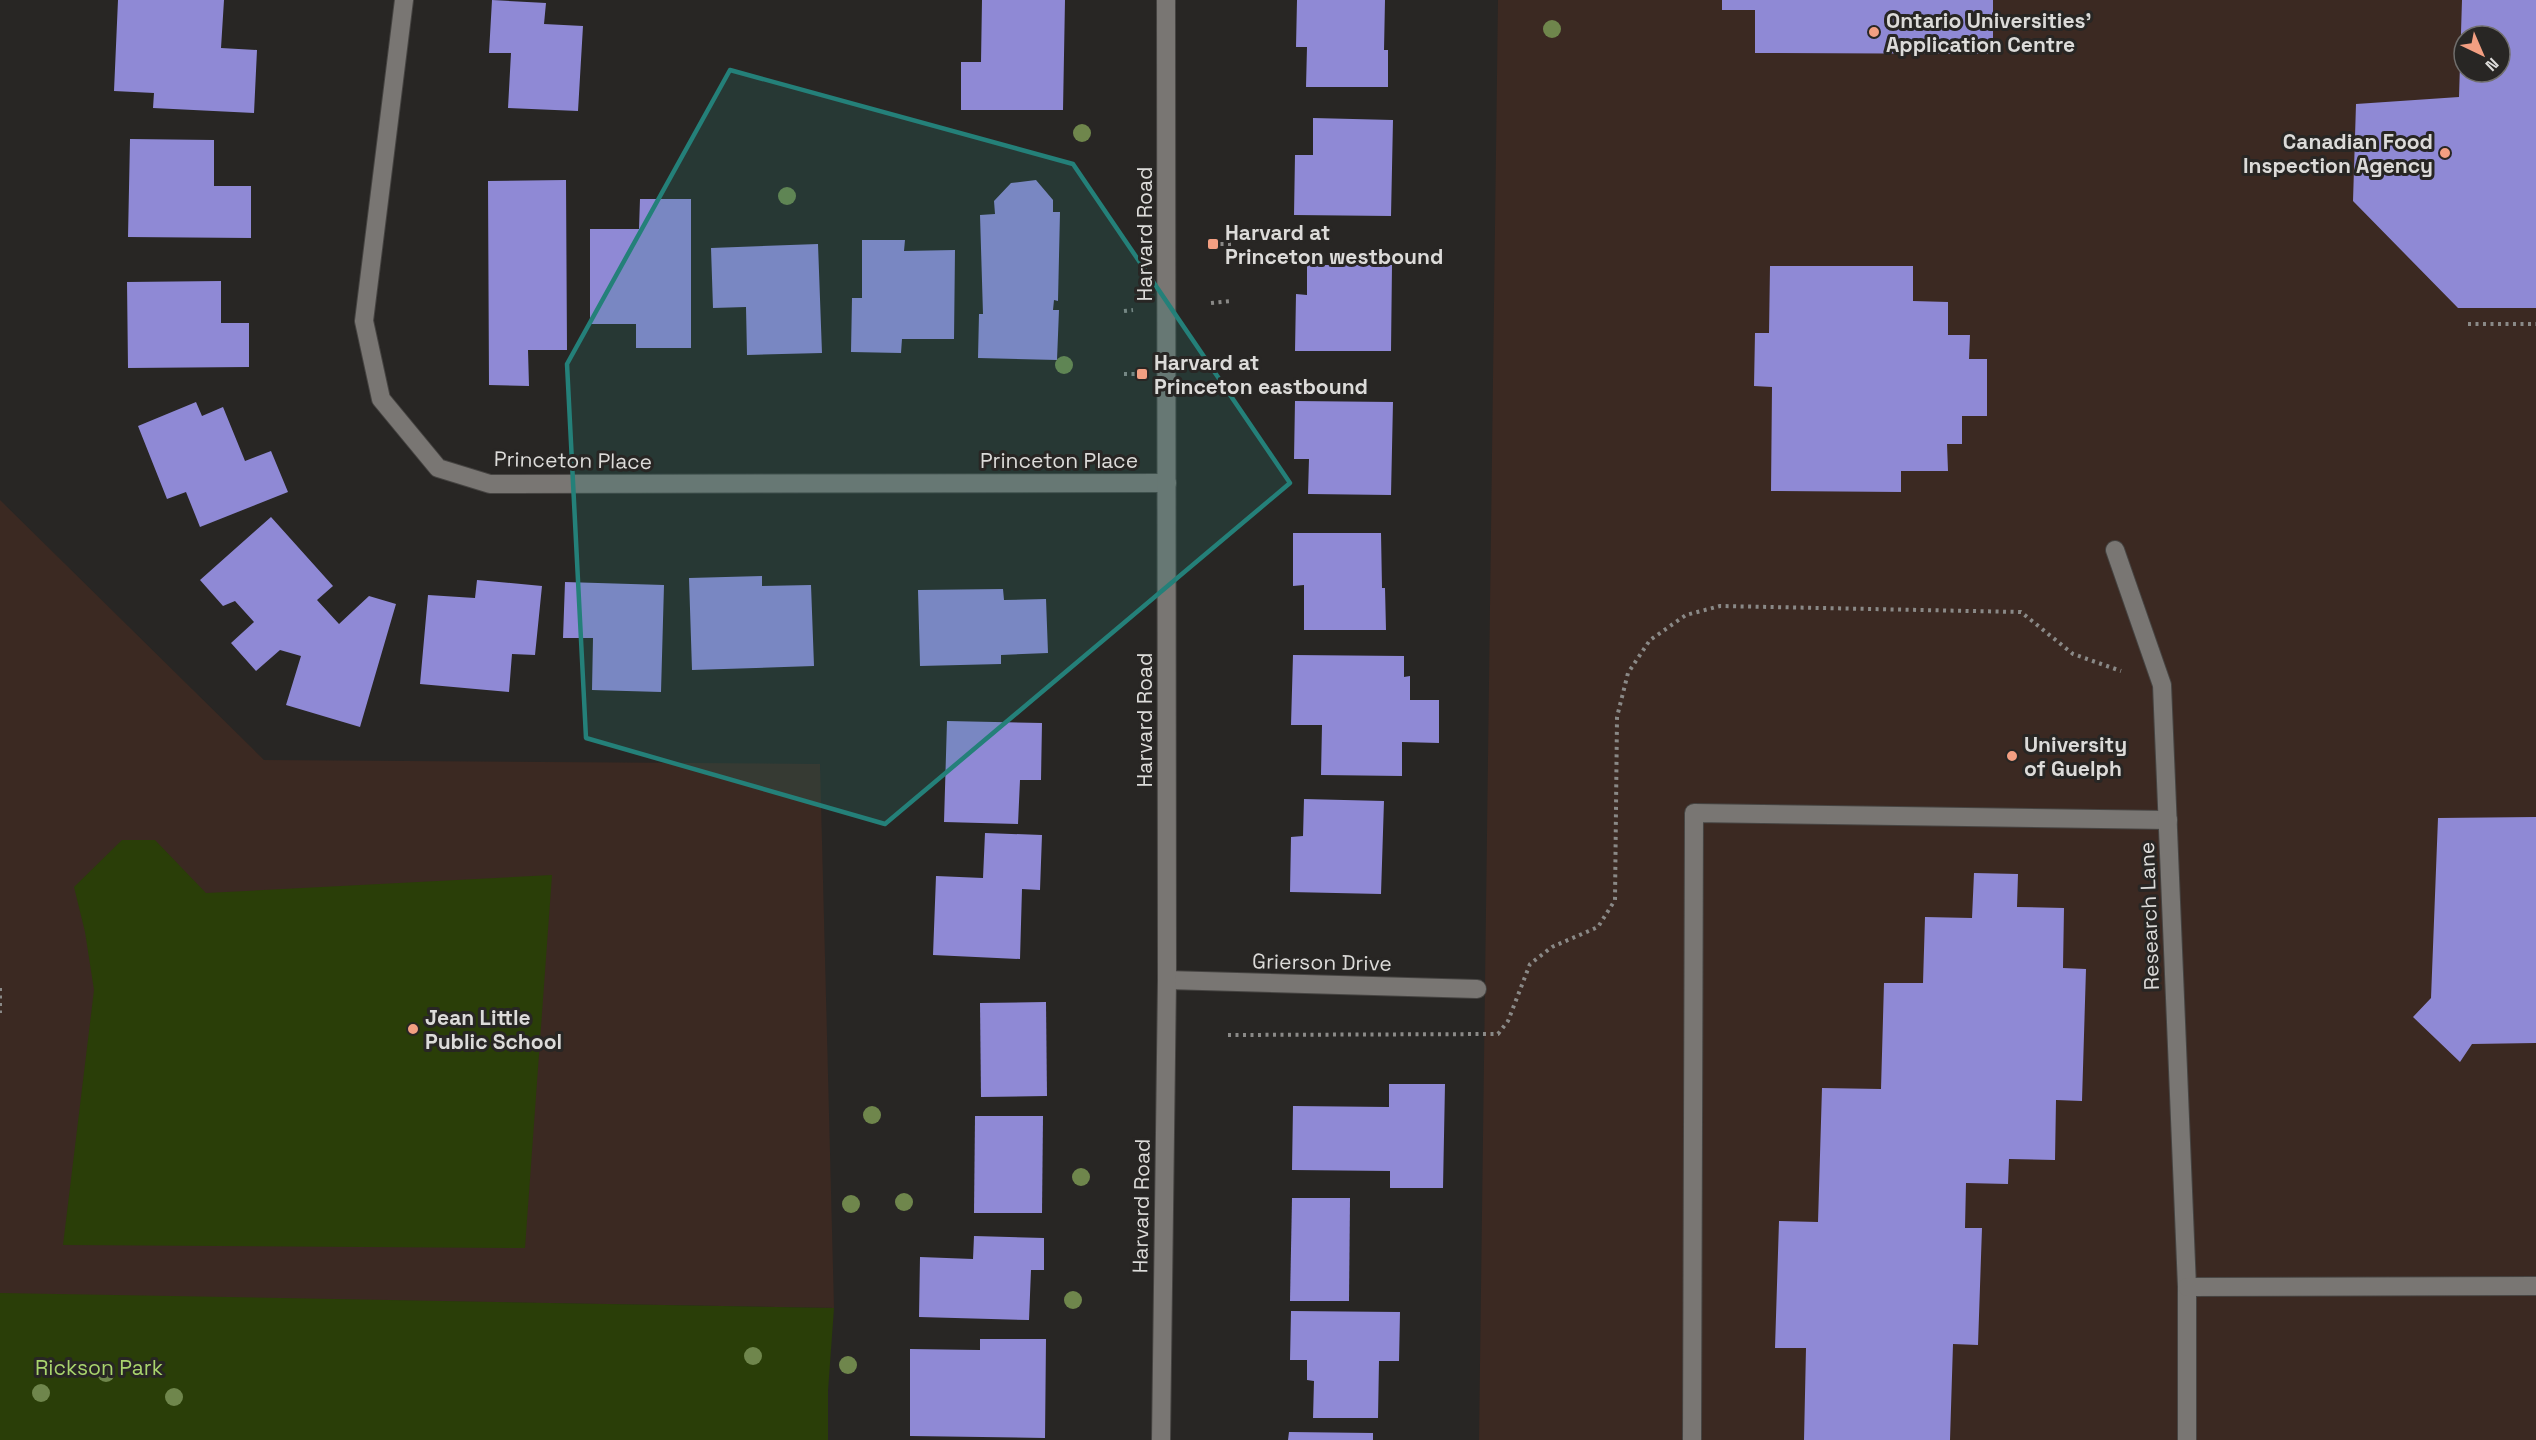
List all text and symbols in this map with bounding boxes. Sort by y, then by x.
place label: Ontario Universities' Application Centre [1886,7,2091,58]
north arrow [2452,24,2512,84]
marker: Ontario Universities' Application Centre [1867,25,1881,39]
text: N [2481,53,2503,76]
place label: Canadian Food Inspection Agency [2243,128,2433,179]
marker: Canadian Food Inspection Agency [2438,146,2452,160]
street label: Harvard Road [1131,167,1158,301]
place label: Harvard at Princeton westbound [1225,219,1443,270]
marker: Harvard at Princeton westbound [1206,237,1220,251]
place label: Harvard at Princeton eastbound [1154,349,1368,400]
marker: Harvard at Princeton eastbound [1135,367,1149,381]
street label: Princeton Place [494,445,652,475]
street label: Princeton Place [980,447,1138,474]
street label: Harvard Road [1131,653,1158,787]
place label: University of Guelph [2024,731,2127,782]
marker: University of Guelph [2005,749,2019,763]
street label: Research Lane [2133,841,2165,991]
street label: Grierson Drive [1252,947,1392,977]
place label: Jean Little Public School [425,1004,562,1055]
marker: Jean Little Public School [406,1022,420,1036]
street label: Harvard Road [1126,1138,1156,1274]
park label: Rickson Park [35,1354,163,1381]

